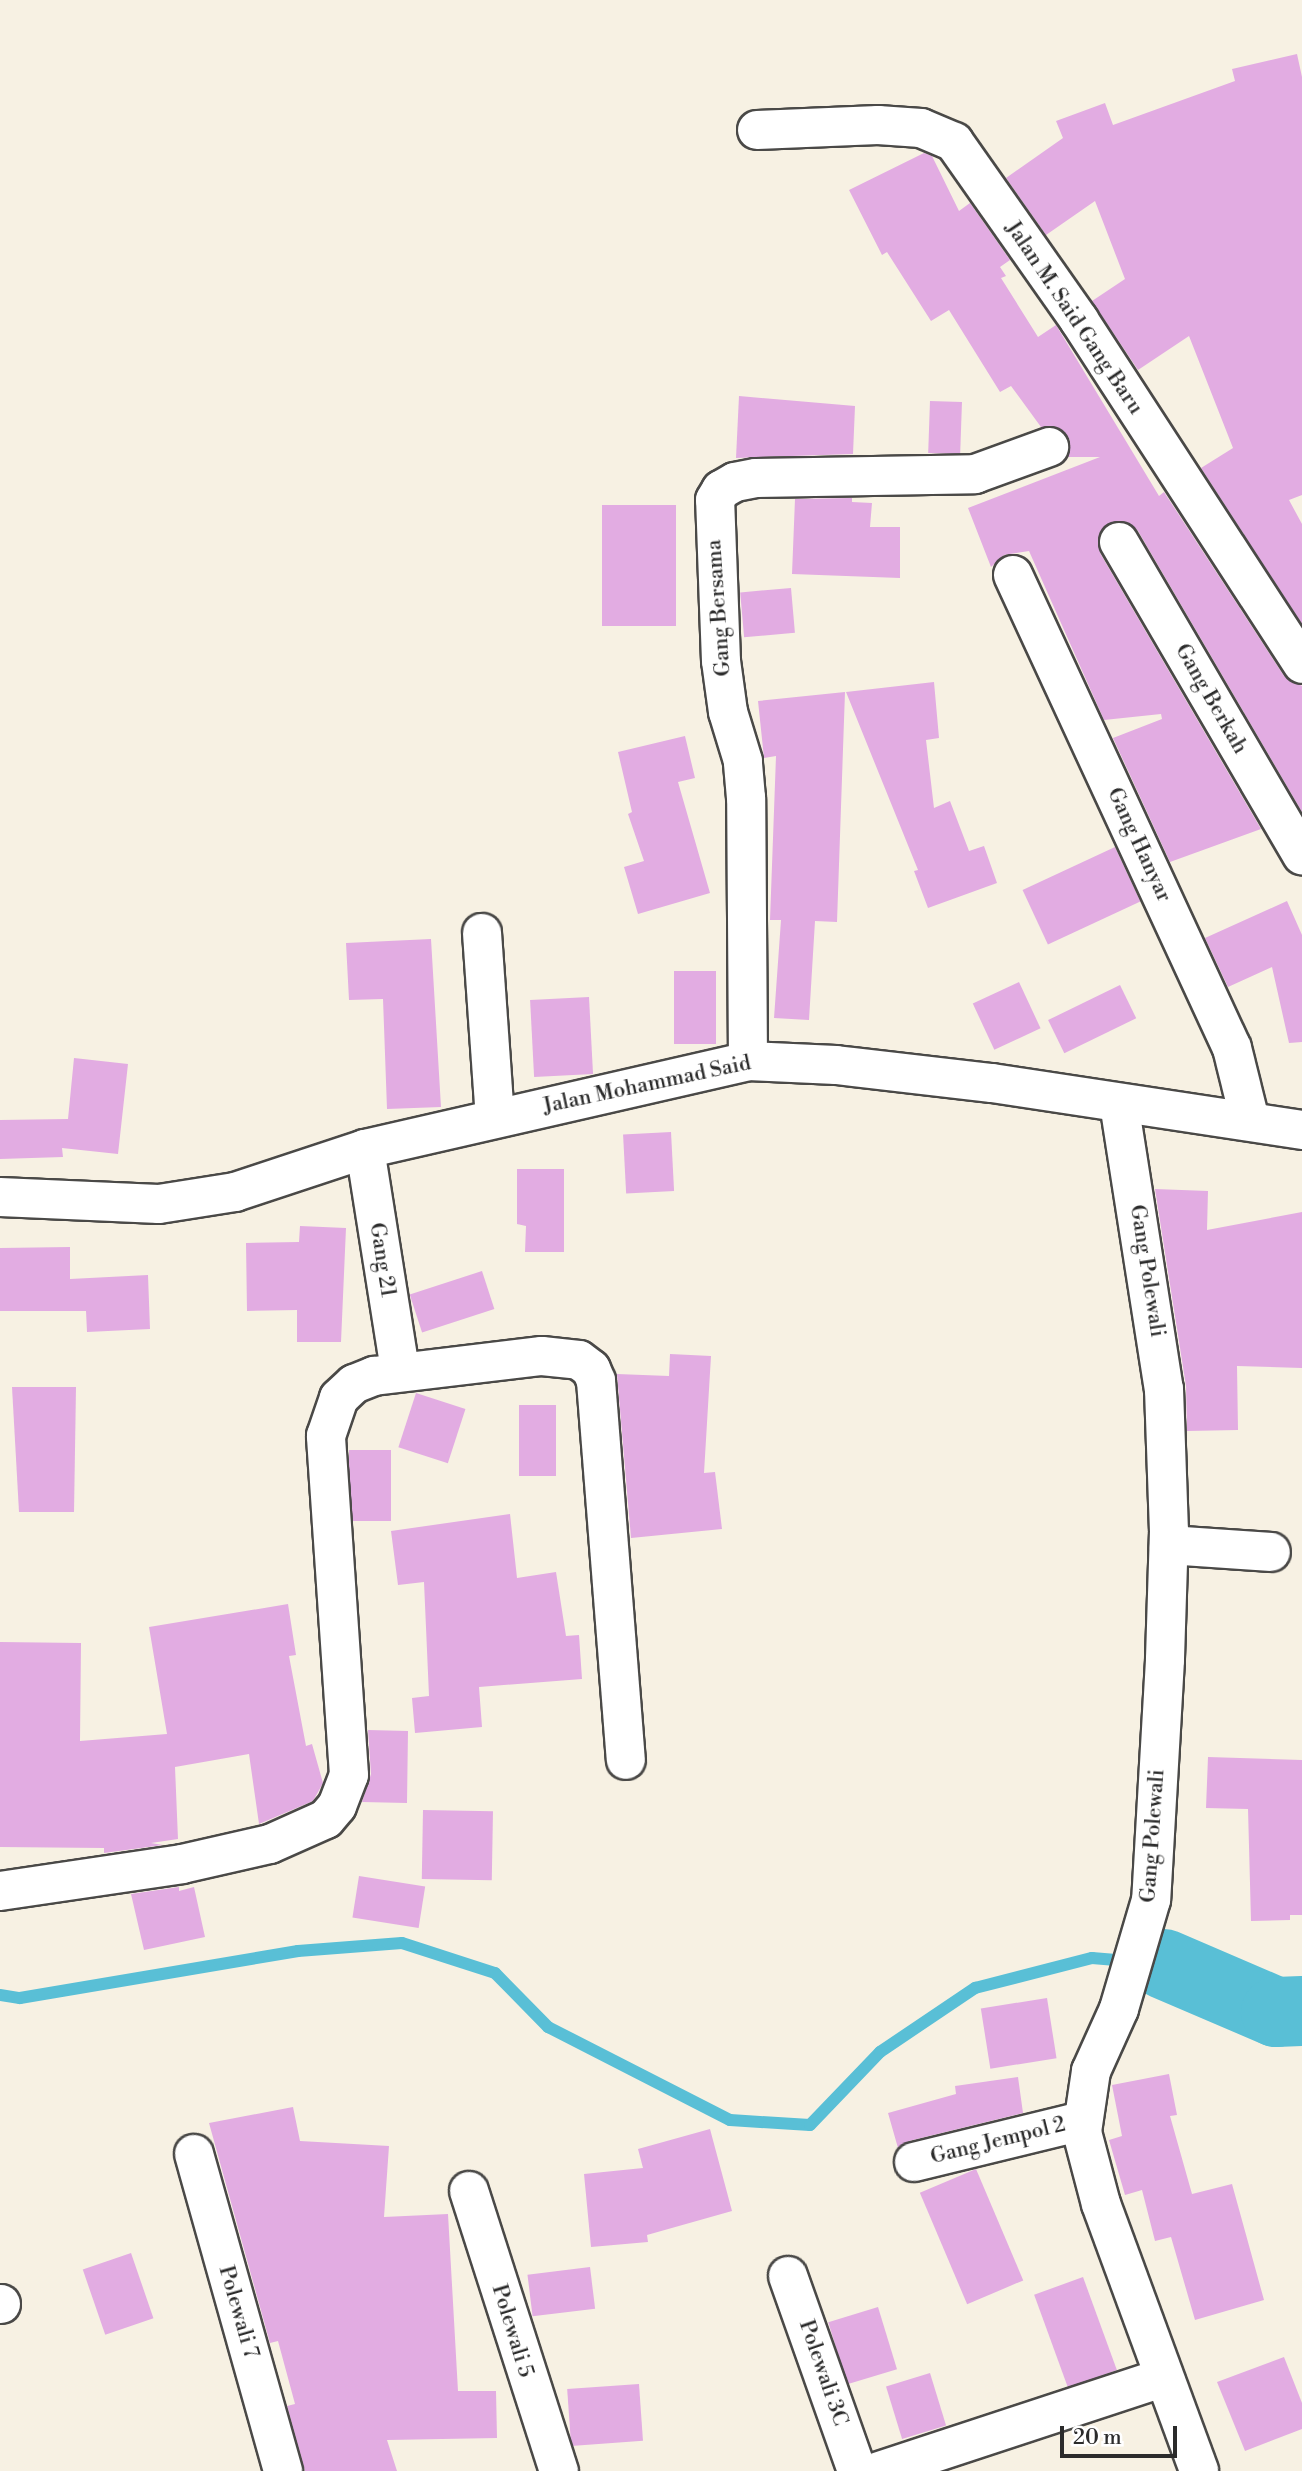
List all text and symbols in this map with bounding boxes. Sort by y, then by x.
street label: Jalan M. Said Gang Baru [1000,217,1148,419]
street label: Gang Bersama [702,539,736,677]
street label: Gang Berkah [1169,640,1253,758]
street label: Gang Hanyar [1101,784,1177,906]
street label: Jalan Mohammad Said [541,1051,753,1119]
street label: Gang Polewali [1124,1203,1170,1339]
street label: Gang 21 [364,1221,400,1299]
street label: Gang Polewali [1136,1768,1170,1904]
street label: Gang Jempol 2 [928,2112,1068,2170]
street label: Polewali 7 [213,2263,263,2361]
street label: Polewali 5 [486,2282,538,2380]
street label: Polewali 3C [793,2317,853,2429]
scale bar [1064,2412,1181,2456]
text: 20 m [1073,2425,1122,2451]

